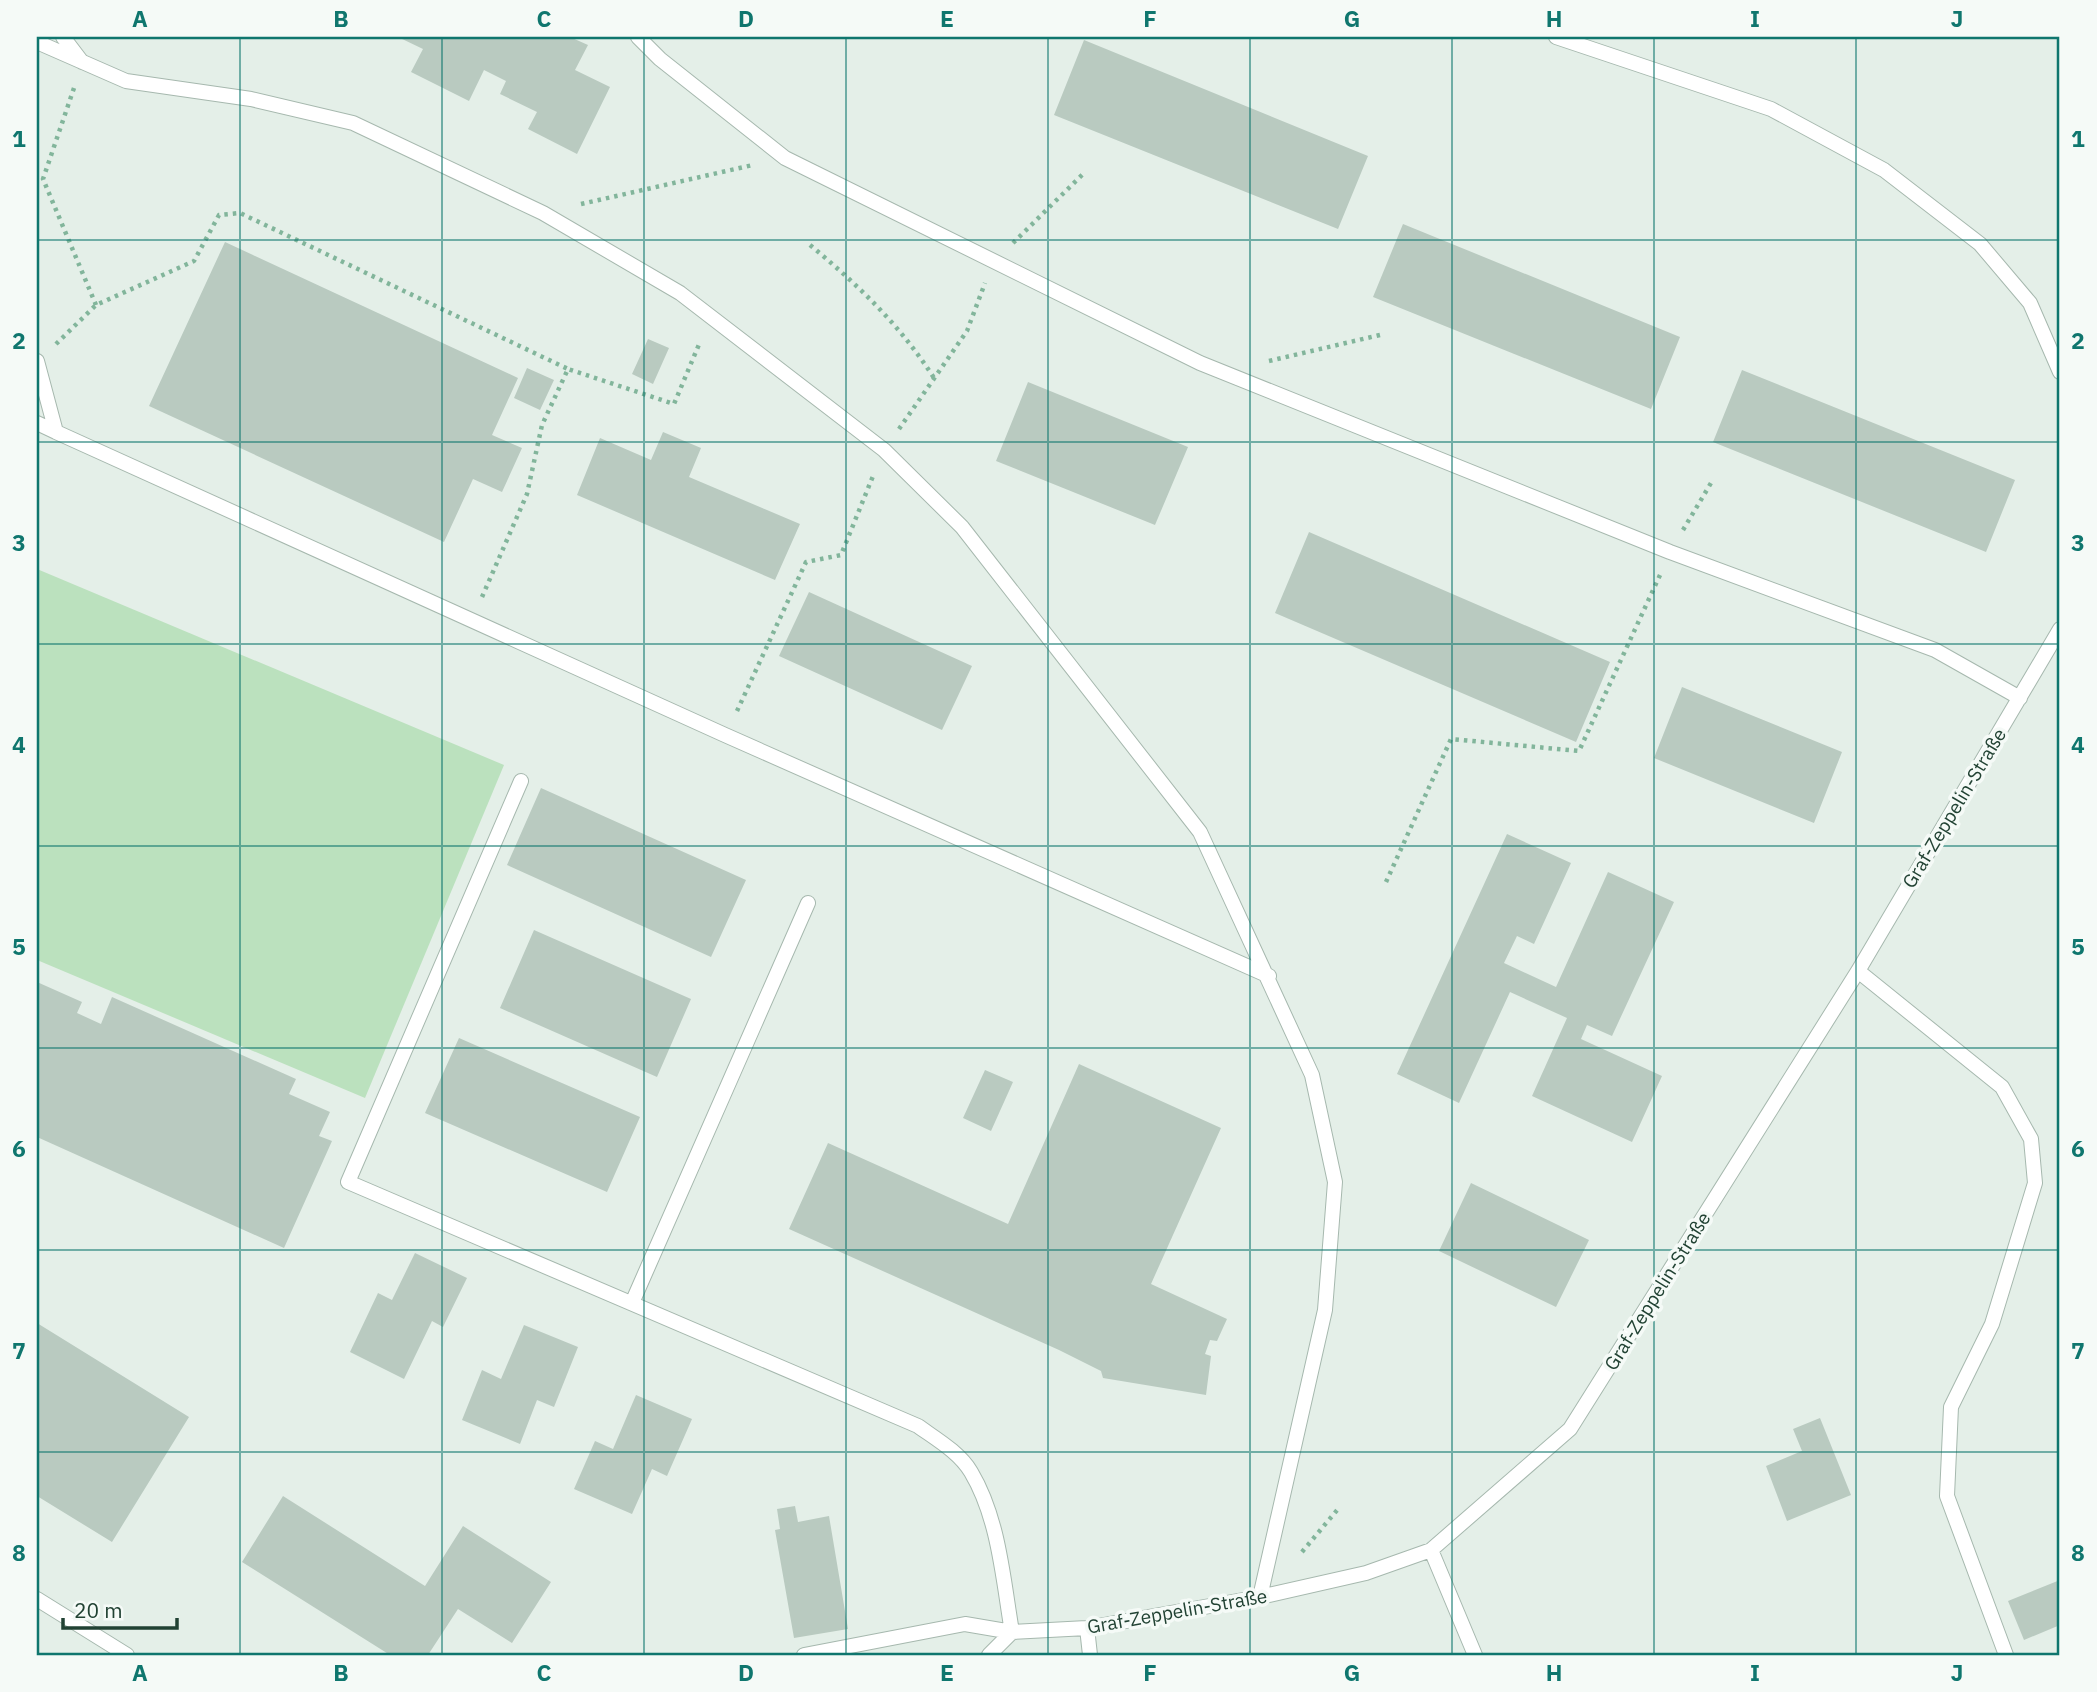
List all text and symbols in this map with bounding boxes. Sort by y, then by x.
text: A [132,3,148,33]
text: B [333,3,349,33]
text: C [537,3,552,33]
text: D [738,3,754,33]
text: E [940,3,954,33]
text: F [1143,3,1157,33]
text: G [1344,3,1360,33]
text: H [1546,3,1562,33]
text: I [1750,3,1760,33]
text: J [1951,3,1963,33]
text: 1 [12,123,26,153]
text: 1 [2071,123,2085,153]
text: 2 [12,325,26,355]
text: 2 [2071,325,2085,355]
text: 3 [12,527,26,557]
text: 3 [2071,527,2085,557]
street label: Graf-Zeppelin-Straße [1897,724,2011,892]
text: 4 [12,729,26,759]
text: 4 [2071,729,2085,759]
text: 5 [12,931,26,961]
text: 5 [2071,931,2085,961]
text: 6 [12,1133,26,1163]
text: 6 [2071,1133,2085,1163]
street label: Graf-Zeppelin-Straße [1599,1207,1715,1375]
text: 7 [12,1335,26,1365]
text: 7 [2071,1335,2085,1365]
text: 8 [12,1537,26,1567]
text: 8 [2071,1537,2085,1567]
street label: Graf-Zeppelin-Straße [1085,1583,1269,1639]
scale bar [63,1587,177,1631]
text: 20 m [74,1596,123,1624]
text: A [132,1657,148,1687]
text: B [333,1657,349,1687]
text: C [537,1657,552,1687]
text: D [738,1657,754,1687]
text: E [940,1657,954,1687]
text: F [1143,1657,1157,1687]
text: G [1344,1657,1360,1687]
text: H [1546,1657,1562,1687]
text: I [1750,1657,1760,1687]
text: J [1951,1657,1963,1687]

